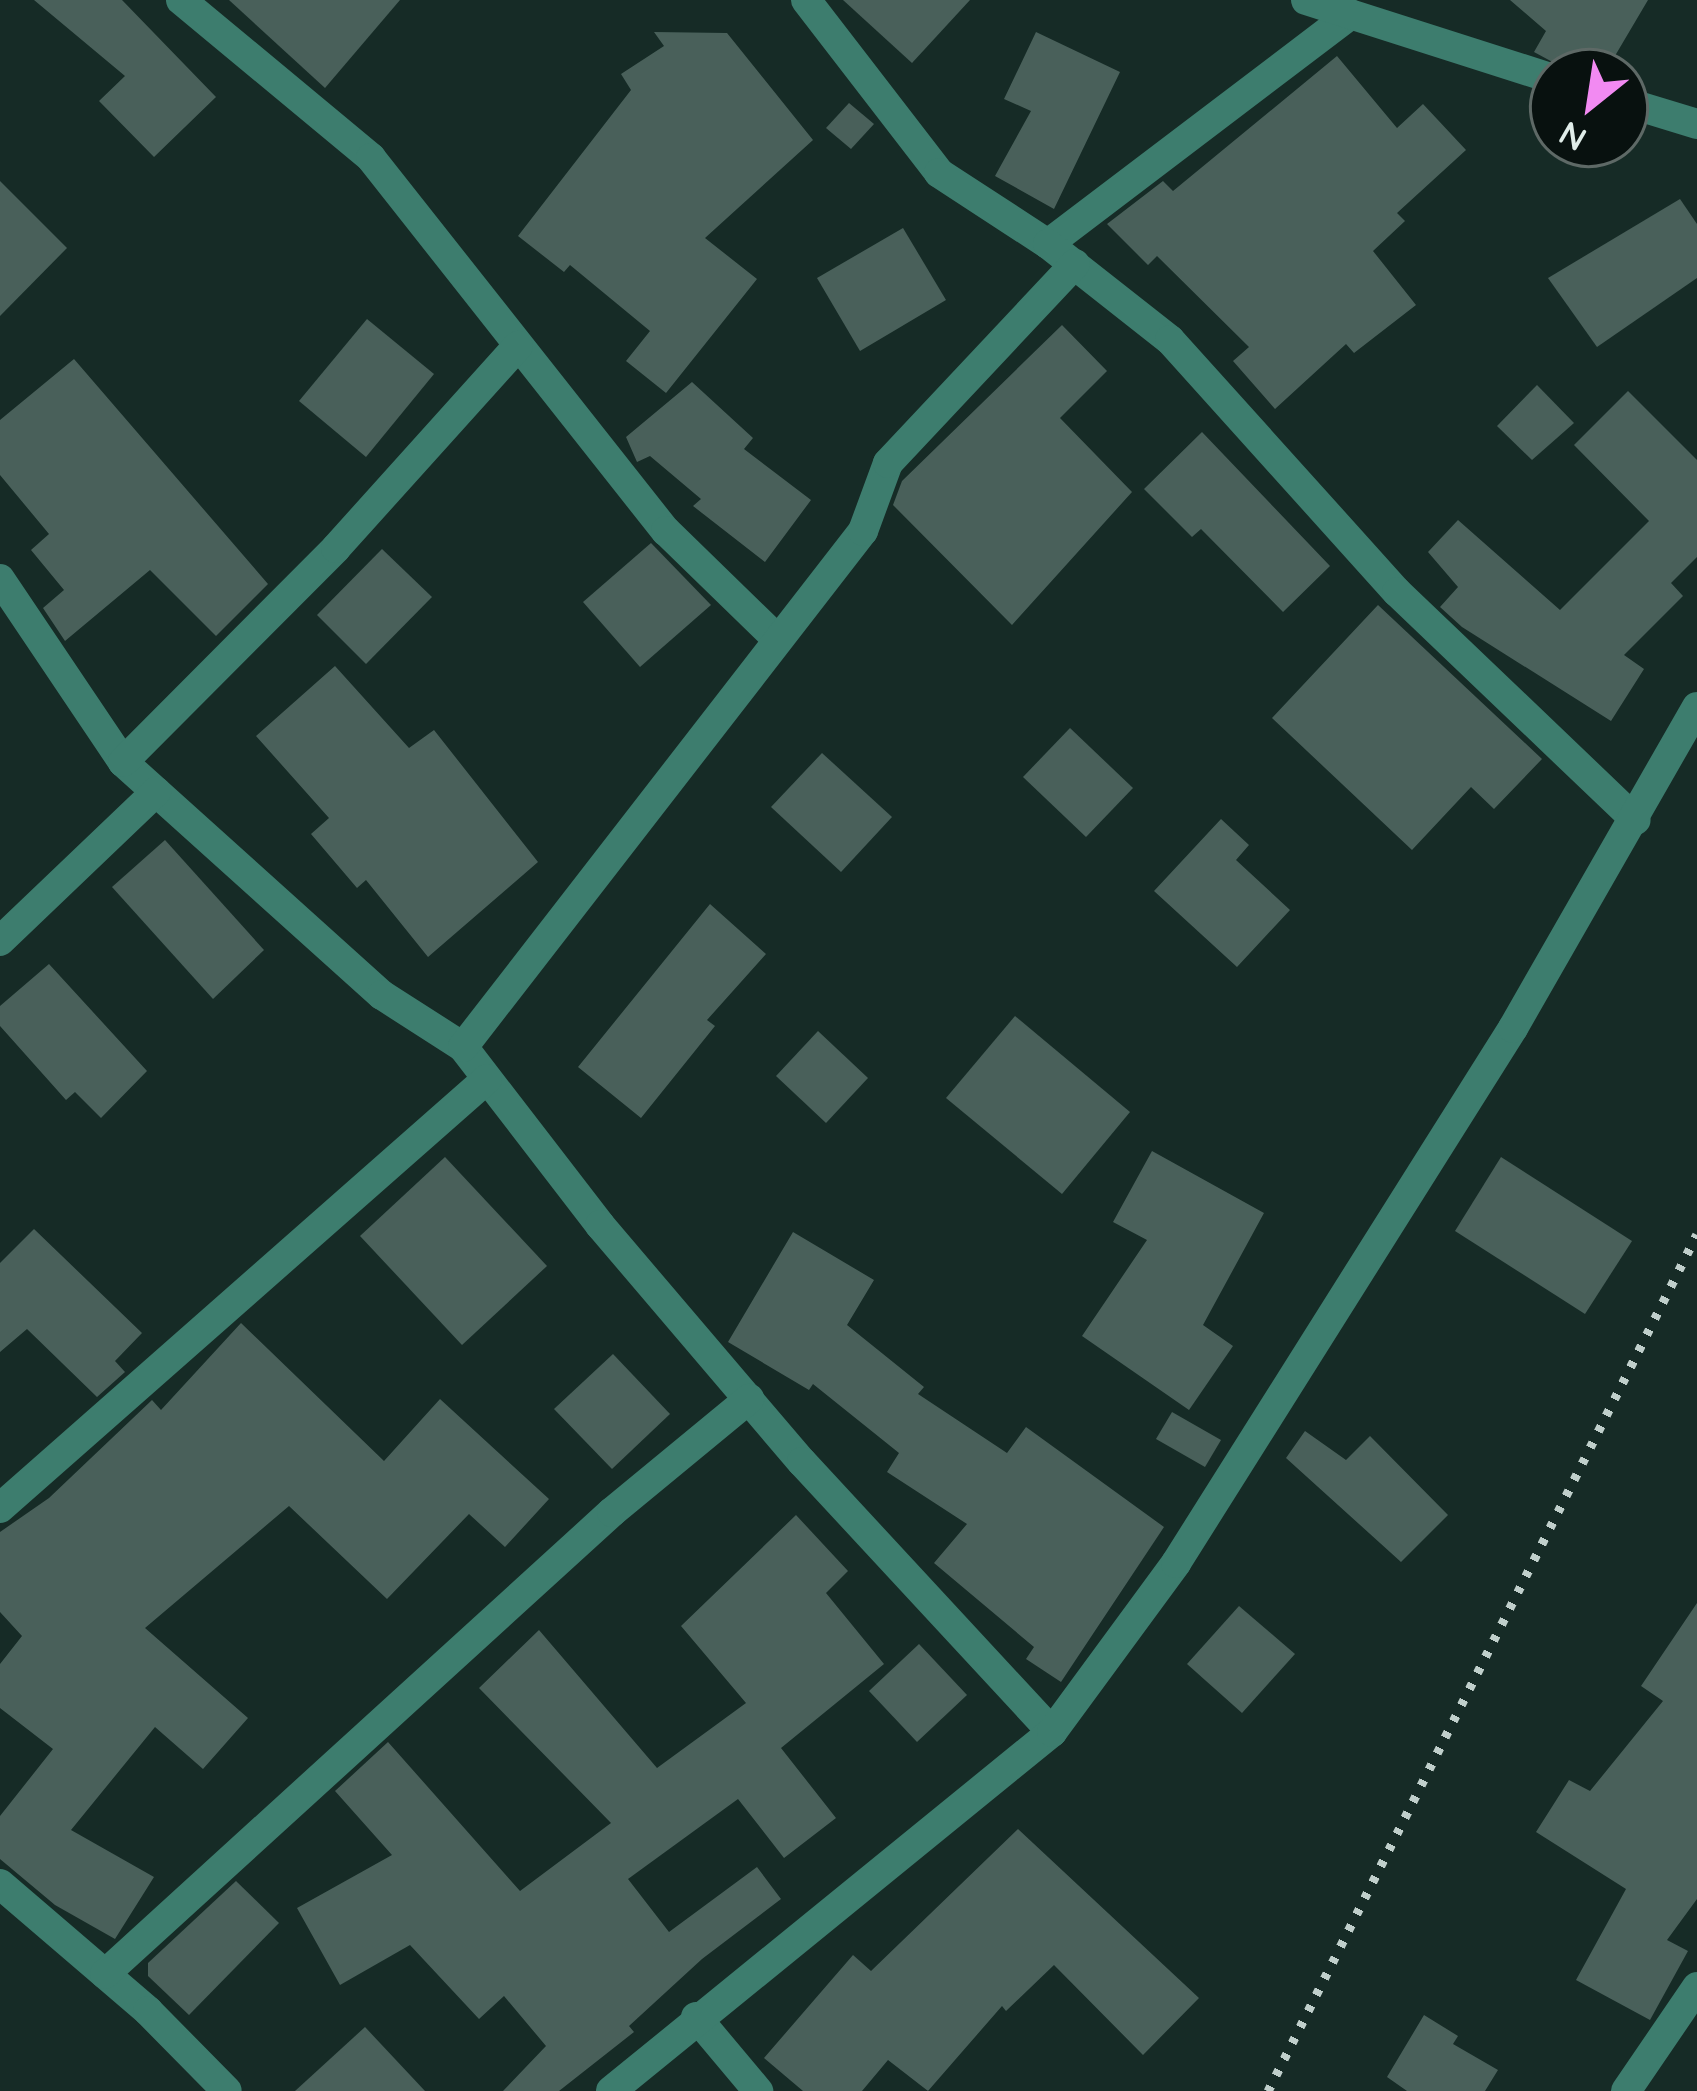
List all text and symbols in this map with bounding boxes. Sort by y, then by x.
north arrow [1529,48,1649,168]
text: N [1551,113,1593,161]

